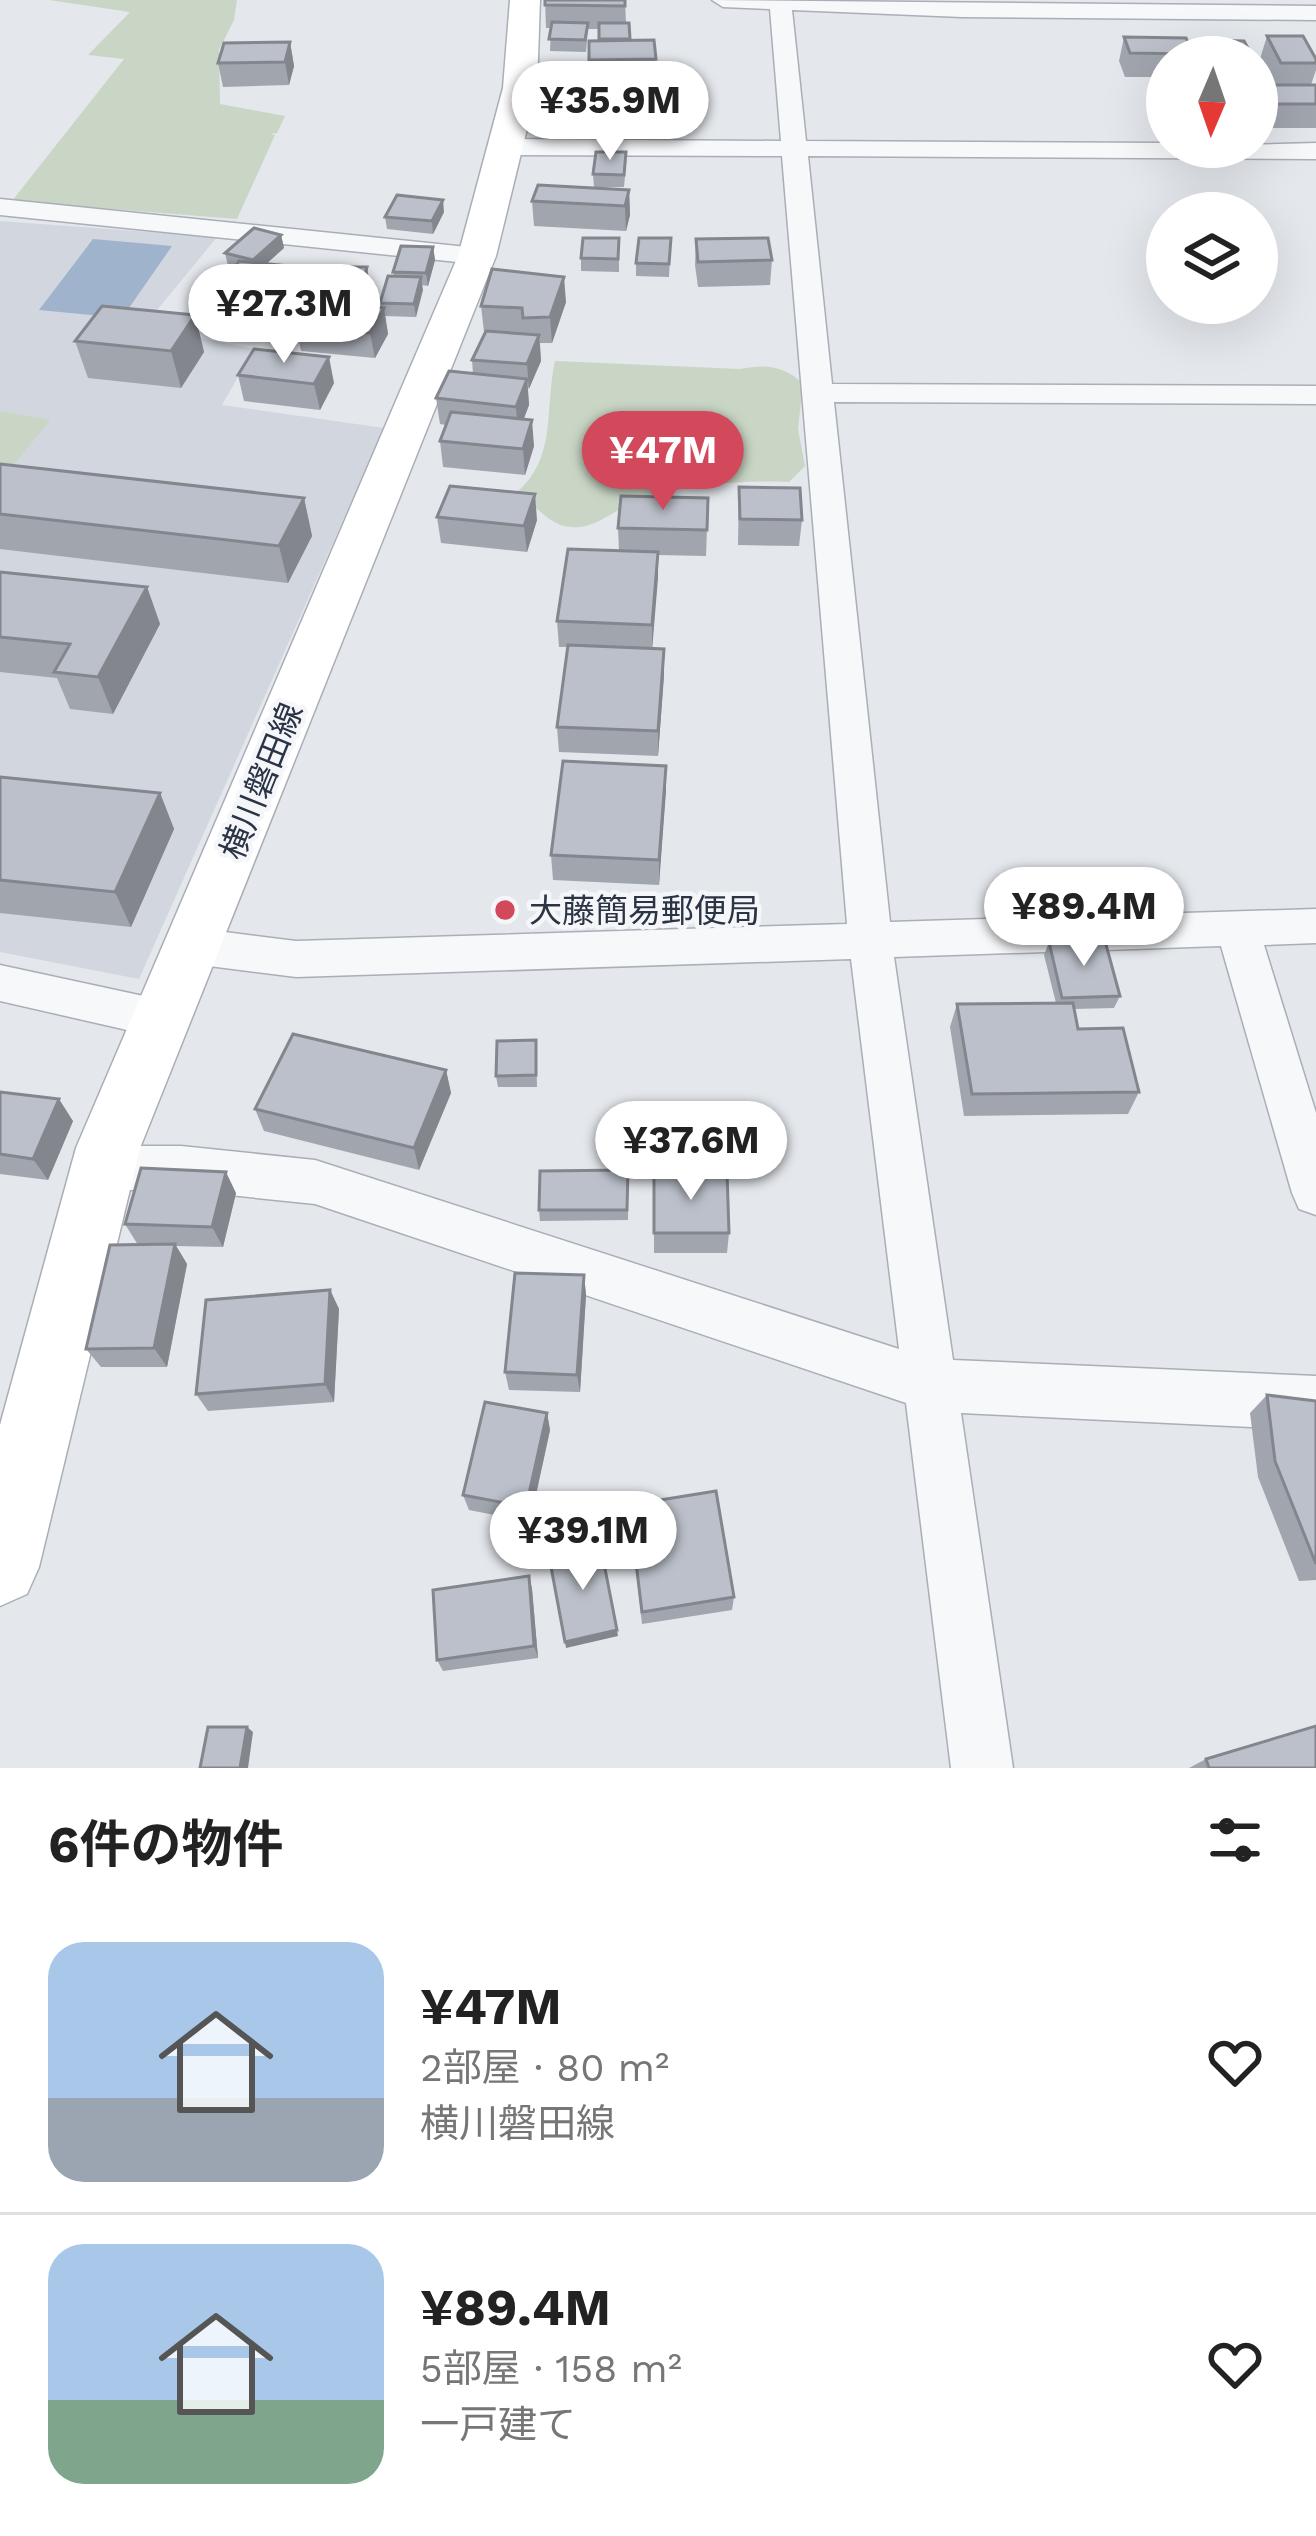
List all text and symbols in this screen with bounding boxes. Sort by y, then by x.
north arrow [1146,36,1278,168]
map controls [1146,36,1278,324]
pin: ¥35.9M [512,61,708,163]
text: ¥35.9M [539,77,681,122]
button: layers [1146,192,1278,324]
pin: ¥27.3M [186,264,382,366]
text: ¥27.3M [215,280,353,325]
pin: ¥47M [592,411,734,513]
text: ¥47M [609,427,717,472]
street label: 横川磐田線 [212,697,310,865]
pin: ¥89.4M [986,867,1182,969]
text: ¥89.4M [1011,883,1157,928]
place label: 大藤簡易郵便局 [529,891,760,930]
marker: 大藤簡易郵便局 [492,897,518,923]
pin: ¥37.6M [593,1101,789,1203]
text: ¥37.6M [622,1117,760,1162]
pin: ¥39.1M [485,1491,681,1593]
text: ¥39.1M [517,1507,649,1552]
icon: filters [1202,1807,1268,1873]
text: 6件の物件 [48,1815,283,1874]
text: ¥47M [420,1977,562,2036]
icon: home [144,1990,288,2134]
icon: heart [1202,2029,1268,2095]
text: 2部屋 · 80 m² [420,2045,669,2090]
text: 横川磐田線 [420,2101,615,2146]
text: ¥89.4M [420,2278,611,2337]
icon: home [144,2292,288,2436]
icon: heart [1202,2331,1268,2397]
text: 5部屋 · 158 m² [420,2346,682,2391]
text: 一戸建て [420,2402,576,2447]

